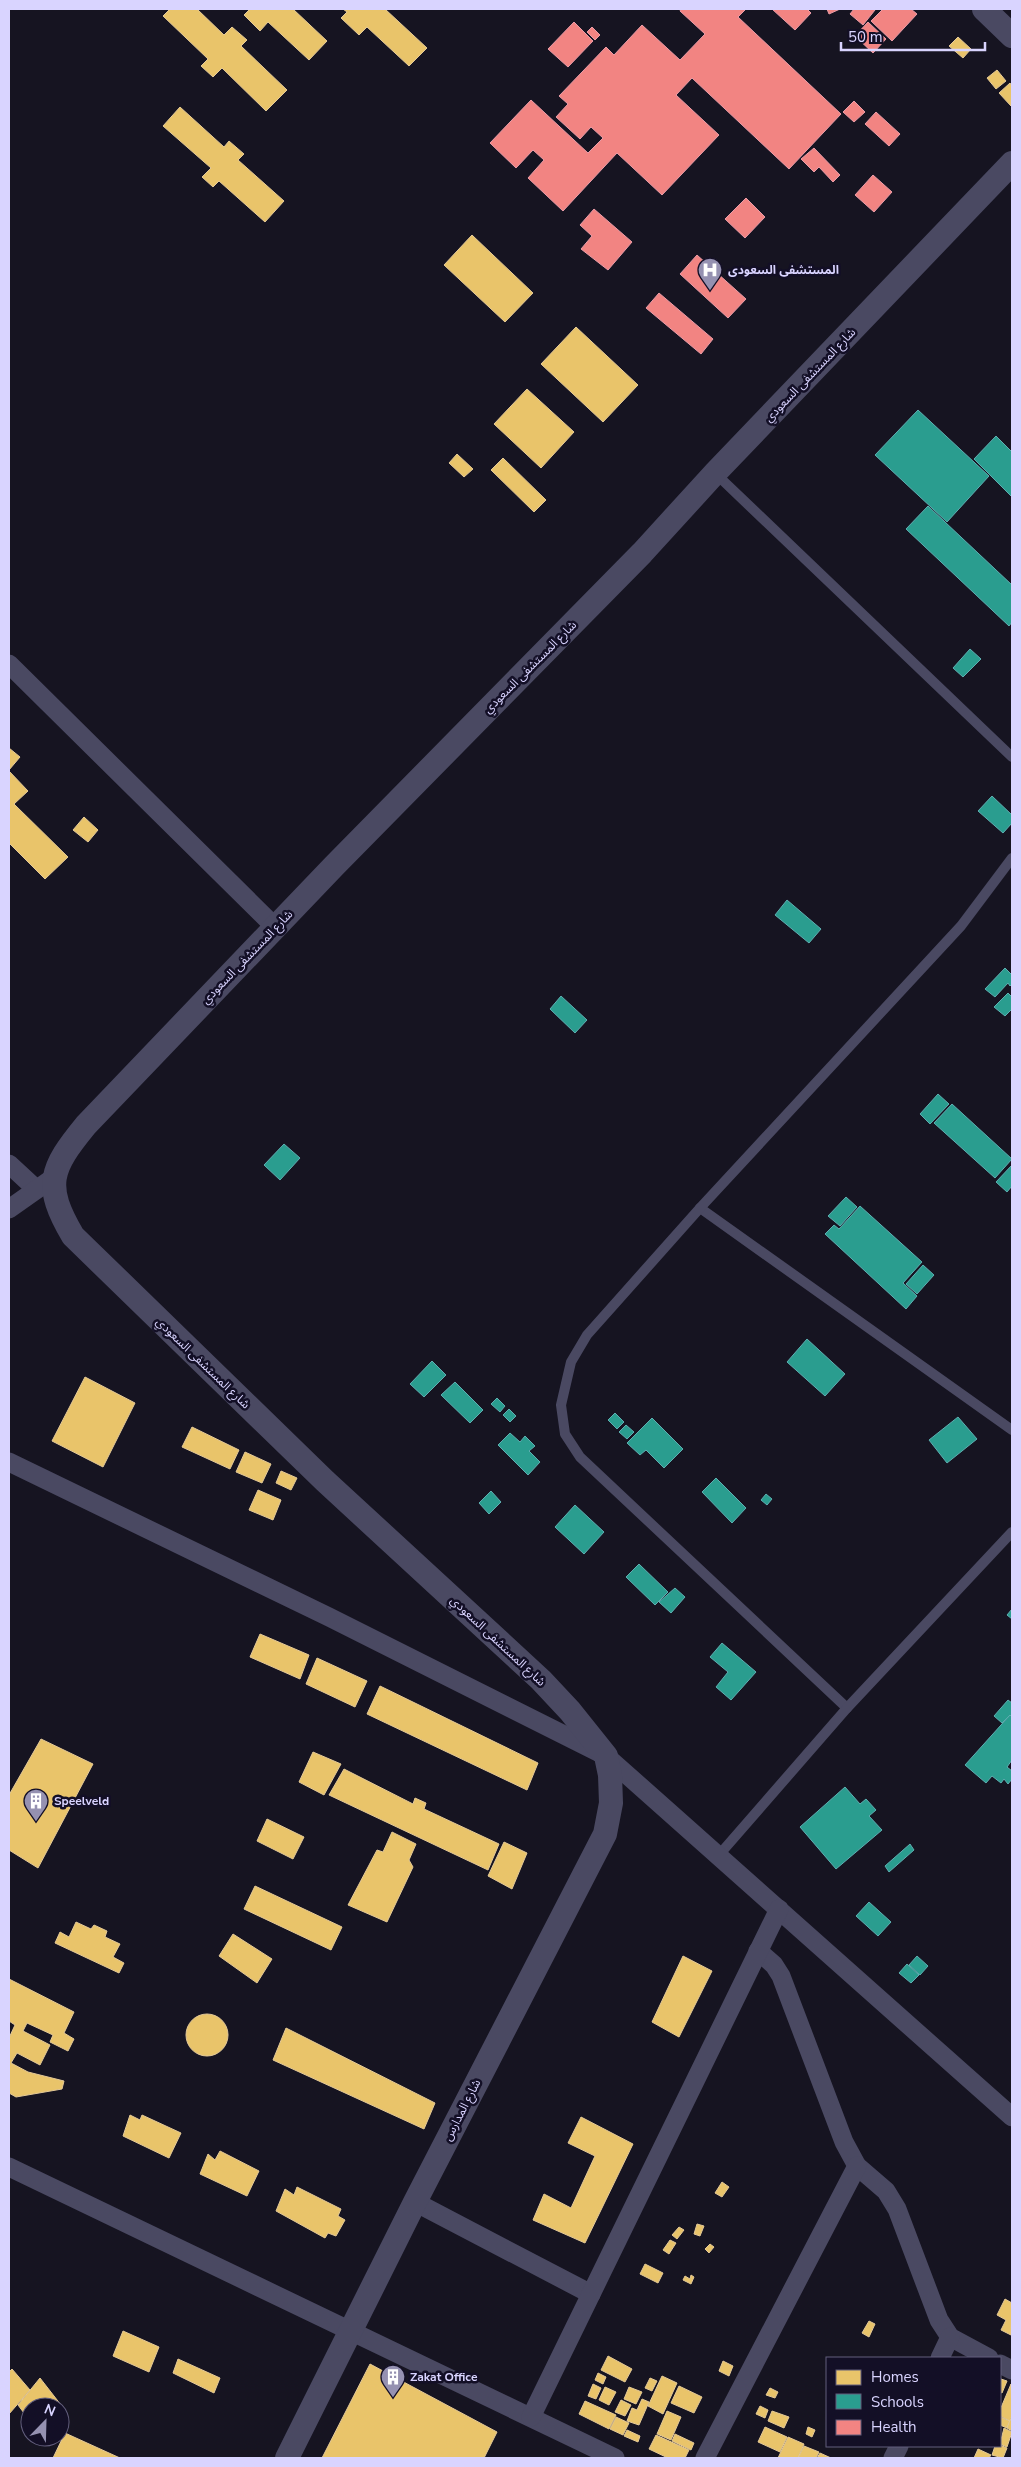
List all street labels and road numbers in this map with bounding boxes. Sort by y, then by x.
street label: شارع المستشفى السعودي [761,324,860,427]
street label: شارع المستشفى السعودي [480,617,581,718]
street label: شارع المستشفى السعودي [198,906,297,1009]
street label: شارع المستشفى السعودي [151,1314,254,1413]
street label: شارع المستشفى السعودي [446,1593,549,1691]
street label: شارع المدارس [440,2076,485,2144]

